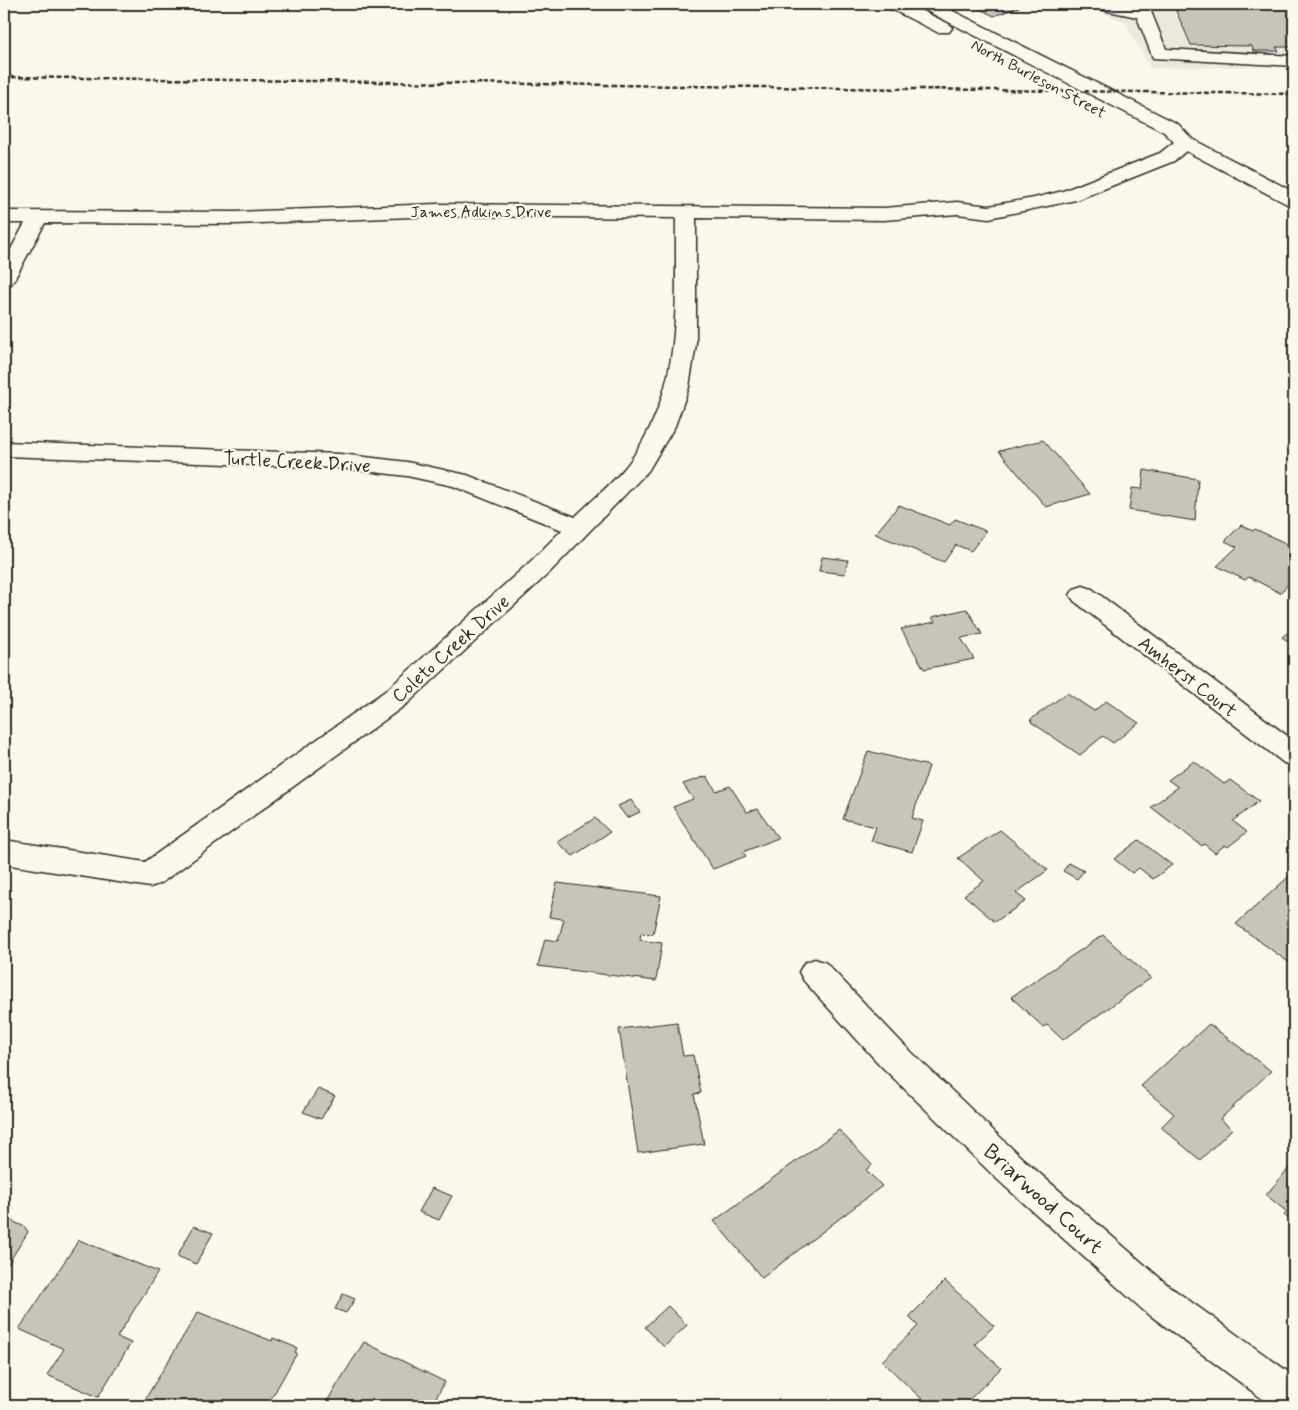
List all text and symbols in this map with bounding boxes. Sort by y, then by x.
street label: North Burleson Street [967,35,1110,124]
street label: James Adkins Drive [410,202,552,223]
street label: Turtle Creek Drive [223,446,371,479]
street label: Coleto Creek Drive [387,590,515,709]
street label: Amherst Court [1133,631,1242,724]
street label: Briarwood Court [977,1138,1108,1261]

